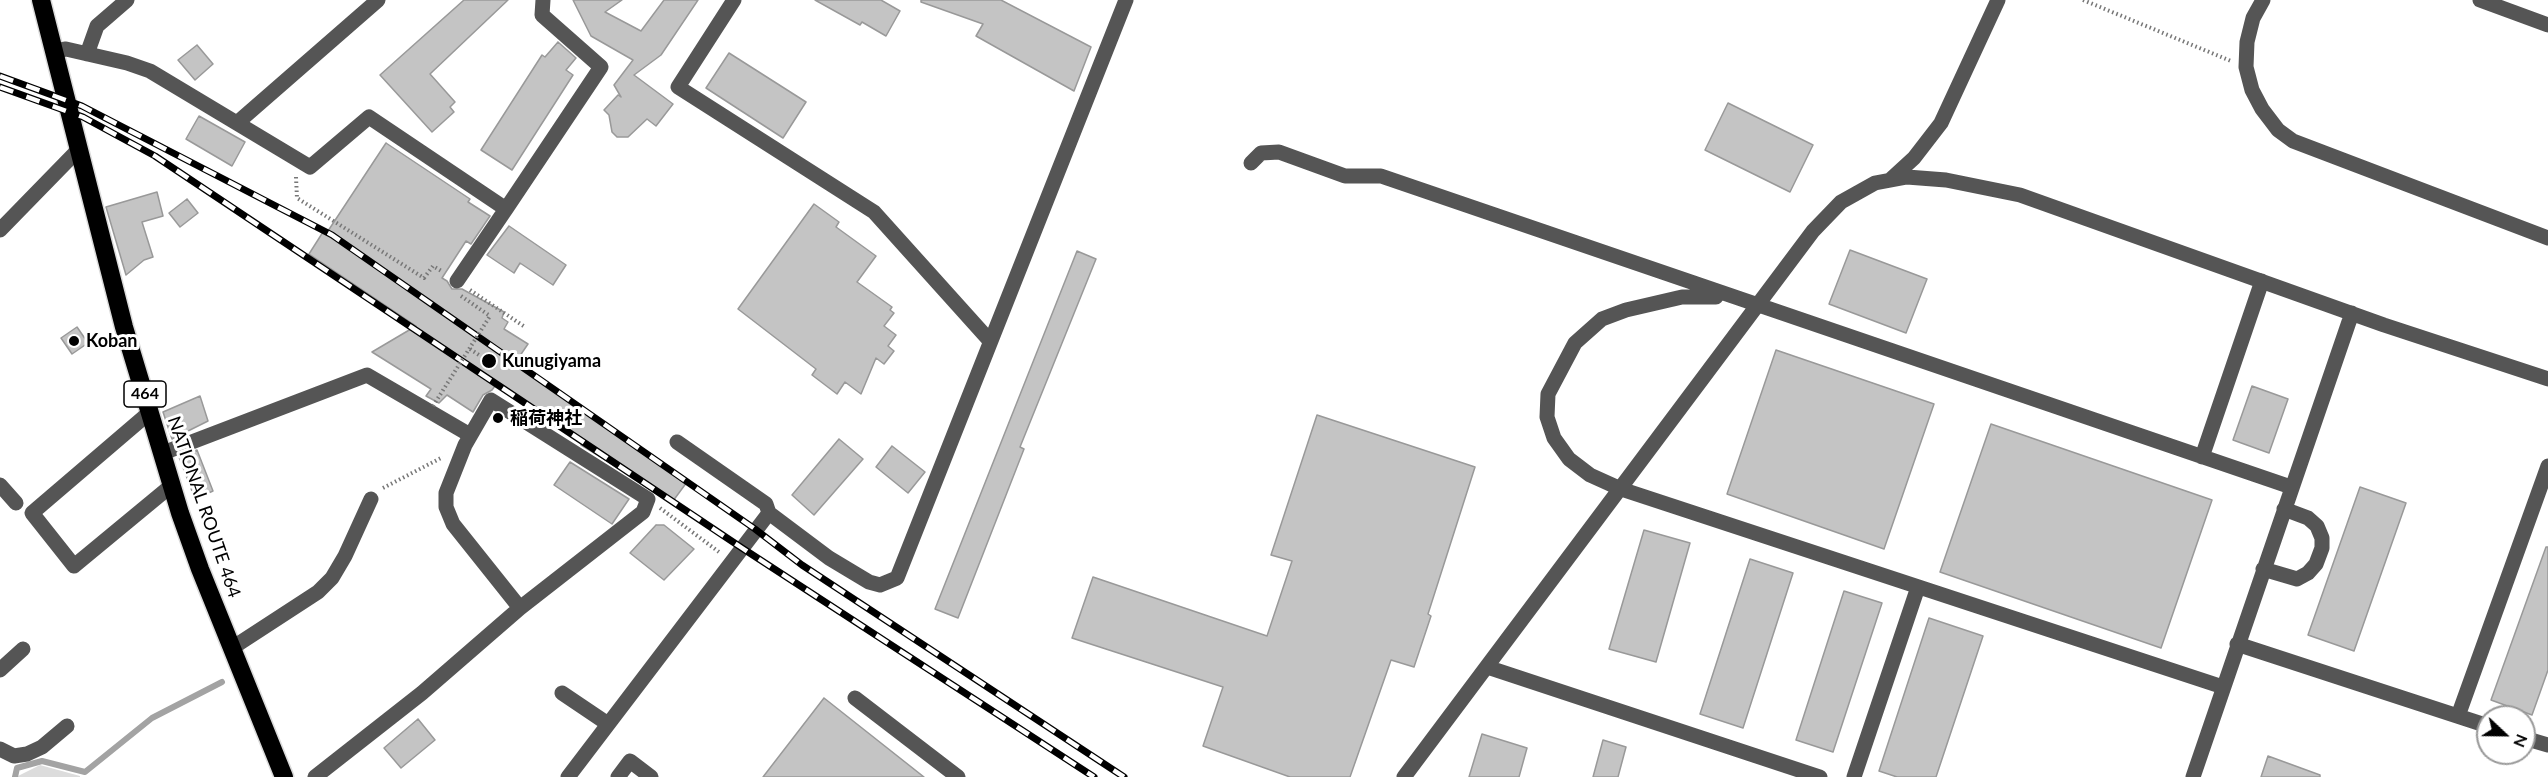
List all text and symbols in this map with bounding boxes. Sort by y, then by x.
place label: Koban [86,330,138,352]
marker: Koban [67,334,81,348]
place label: Kunugiyama [502,350,601,372]
marker: Kunugiyama [480,352,498,370]
road number: 464 [124,381,166,407]
place label: 稲荷神社 [510,407,582,429]
marker: 稲荷神社 [491,411,505,425]
street label: NATIONAL ROUTE 464 [163,414,245,600]
north arrow [2476,705,2536,765]
text: N [2510,732,2532,750]

